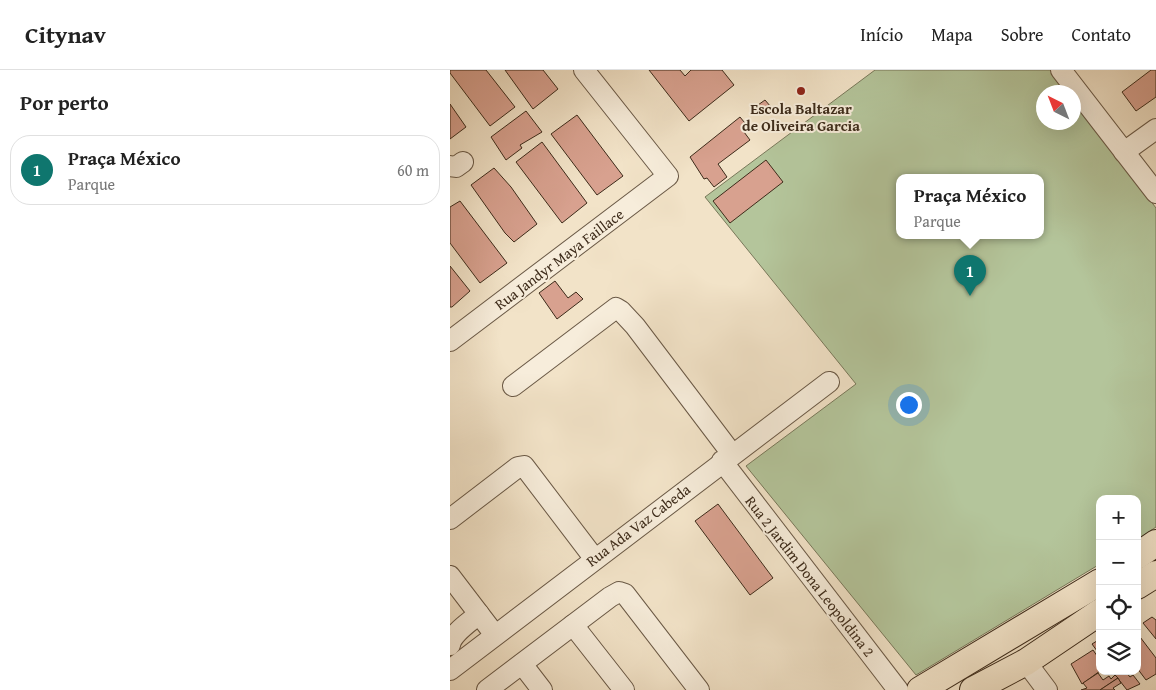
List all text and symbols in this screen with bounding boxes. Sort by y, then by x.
text: Citynav [25,17,106,52]
text: Início [860,21,903,48]
text: Mapa [931,21,973,48]
text: Sobre [1001,21,1044,48]
text: Contato [1072,21,1131,48]
marker: Escola Baltazar de Oliveira Garcia [795,85,807,97]
north arrow [1036,85,1081,130]
text: Por perto [20,87,109,118]
place label: Escola Baltazar de Oliveira Garcia [742,98,860,136]
text: Praça México [68,144,181,172]
text: 1 [33,158,41,182]
text: 60 m [397,158,429,182]
text: Parque [68,172,115,196]
popup [896,174,1044,239]
text: Praça México [914,181,1026,209]
street label: Rua Jandyr Maya Faillace [490,203,628,315]
text: Parque [914,209,961,233]
pin: 1 [954,255,986,296]
your location [896,392,922,418]
street label: Rua Ada Vaz Cabeda [581,479,695,571]
street label: Rua 2 Jardim Dona Leopoldina 2 [740,491,880,661]
map controls [1096,495,1141,675]
button: + [1096,495,1141,540]
button: − [1096,540,1141,585]
button: locate [1096,585,1141,630]
button: layers [1096,630,1141,675]

